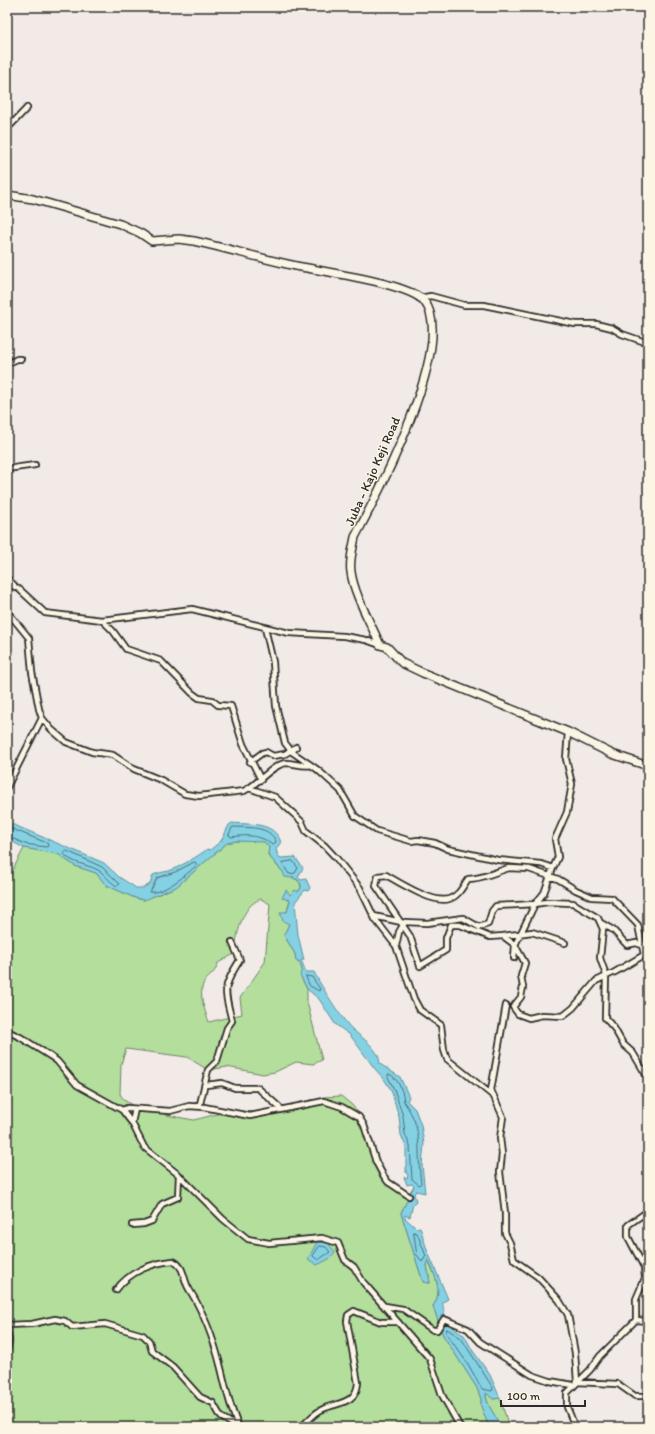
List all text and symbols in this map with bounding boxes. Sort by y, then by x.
street label: Juba - Kajo Keji Road [342,415,403,528]
scale bar [501,1382,585,1408]
text: 100 m [507,1389,540,1403]

